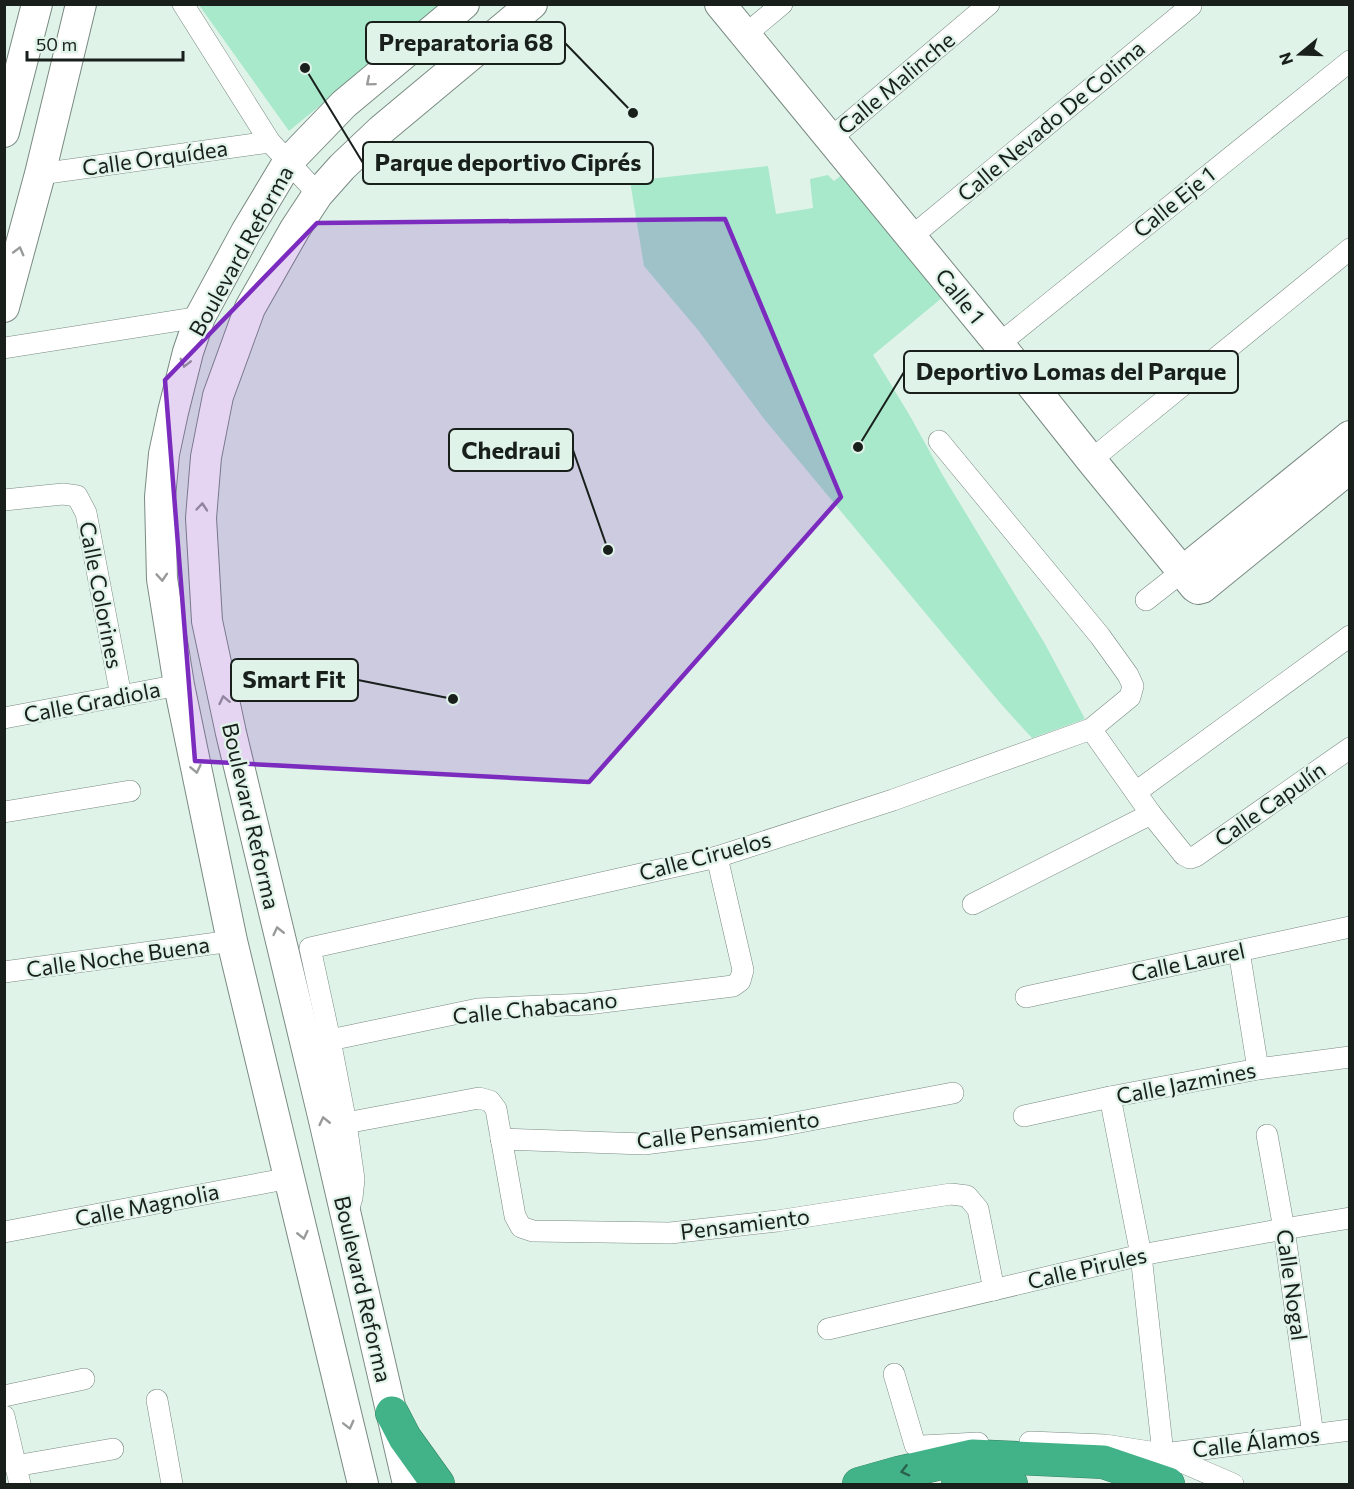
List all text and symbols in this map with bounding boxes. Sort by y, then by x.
callout: Preparatoria 68 [366,22,565,64]
scale bar [27,24,183,62]
north arrow [1270,24,1330,84]
street label: Calle Malinche [832,26,960,140]
text: Preparatoria 68 [379,27,553,56]
text: 50 m [36,33,77,55]
street label: Calle Nevado De Colima [951,34,1150,207]
text: N [1274,50,1296,68]
one-way arrow [366,75,377,86]
street label: Calle Orquídea [80,134,229,181]
callout: Parque deportivo Ciprés [363,142,653,184]
text: Parque deportivo Ciprés [375,147,641,176]
street label: Calle Eje 1 [1127,160,1220,243]
street label: Boulevard Reforma [183,161,299,341]
one-way arrow [12,246,25,256]
street label: Calle 1 [930,263,991,329]
callout: Deportivo Lomas del Parque [904,351,1238,393]
text: Deportivo Lomas del Parque [916,356,1226,385]
one-way arrow [179,358,192,368]
callout: Chedraui [449,429,573,471]
text: Chedraui [461,435,561,464]
one-way arrow [195,503,208,512]
street label: Calle Colorines [74,519,129,671]
one-way arrow [155,572,168,581]
callout: Smart Fit [231,659,358,701]
text: Smart Fit [242,664,346,693]
street label: Calle Gradiola [21,675,162,728]
one-way arrow [218,696,231,706]
street label: Boulevard Reforma [217,720,286,912]
street label: Calle Capulín [1209,755,1330,852]
one-way arrow [189,763,202,773]
street label: Calle Ciruelos [636,825,774,886]
one-way arrow [273,926,286,936]
street label: Calle Noche Buena [25,930,211,983]
street label: Calle Laurel [1129,936,1247,987]
street label: Calle Chabacano [451,985,619,1030]
street label: Calle Jazmines [1114,1056,1258,1109]
street label: Calle Pensamiento [635,1105,821,1154]
one-way arrow [318,1116,331,1126]
street label: Calle Magnolia [73,1177,221,1232]
street label: Boulevard Reforma [329,1193,398,1385]
street label: Pensamiento [679,1202,811,1245]
street label: Calle Nogal [1271,1228,1314,1342]
one-way arrow [296,1230,309,1240]
street label: Calle Pirules [1025,1241,1149,1294]
one-way arrow [342,1420,355,1430]
street label: Calle Álamos [1191,1420,1321,1463]
one-way arrow [900,1464,910,1477]

